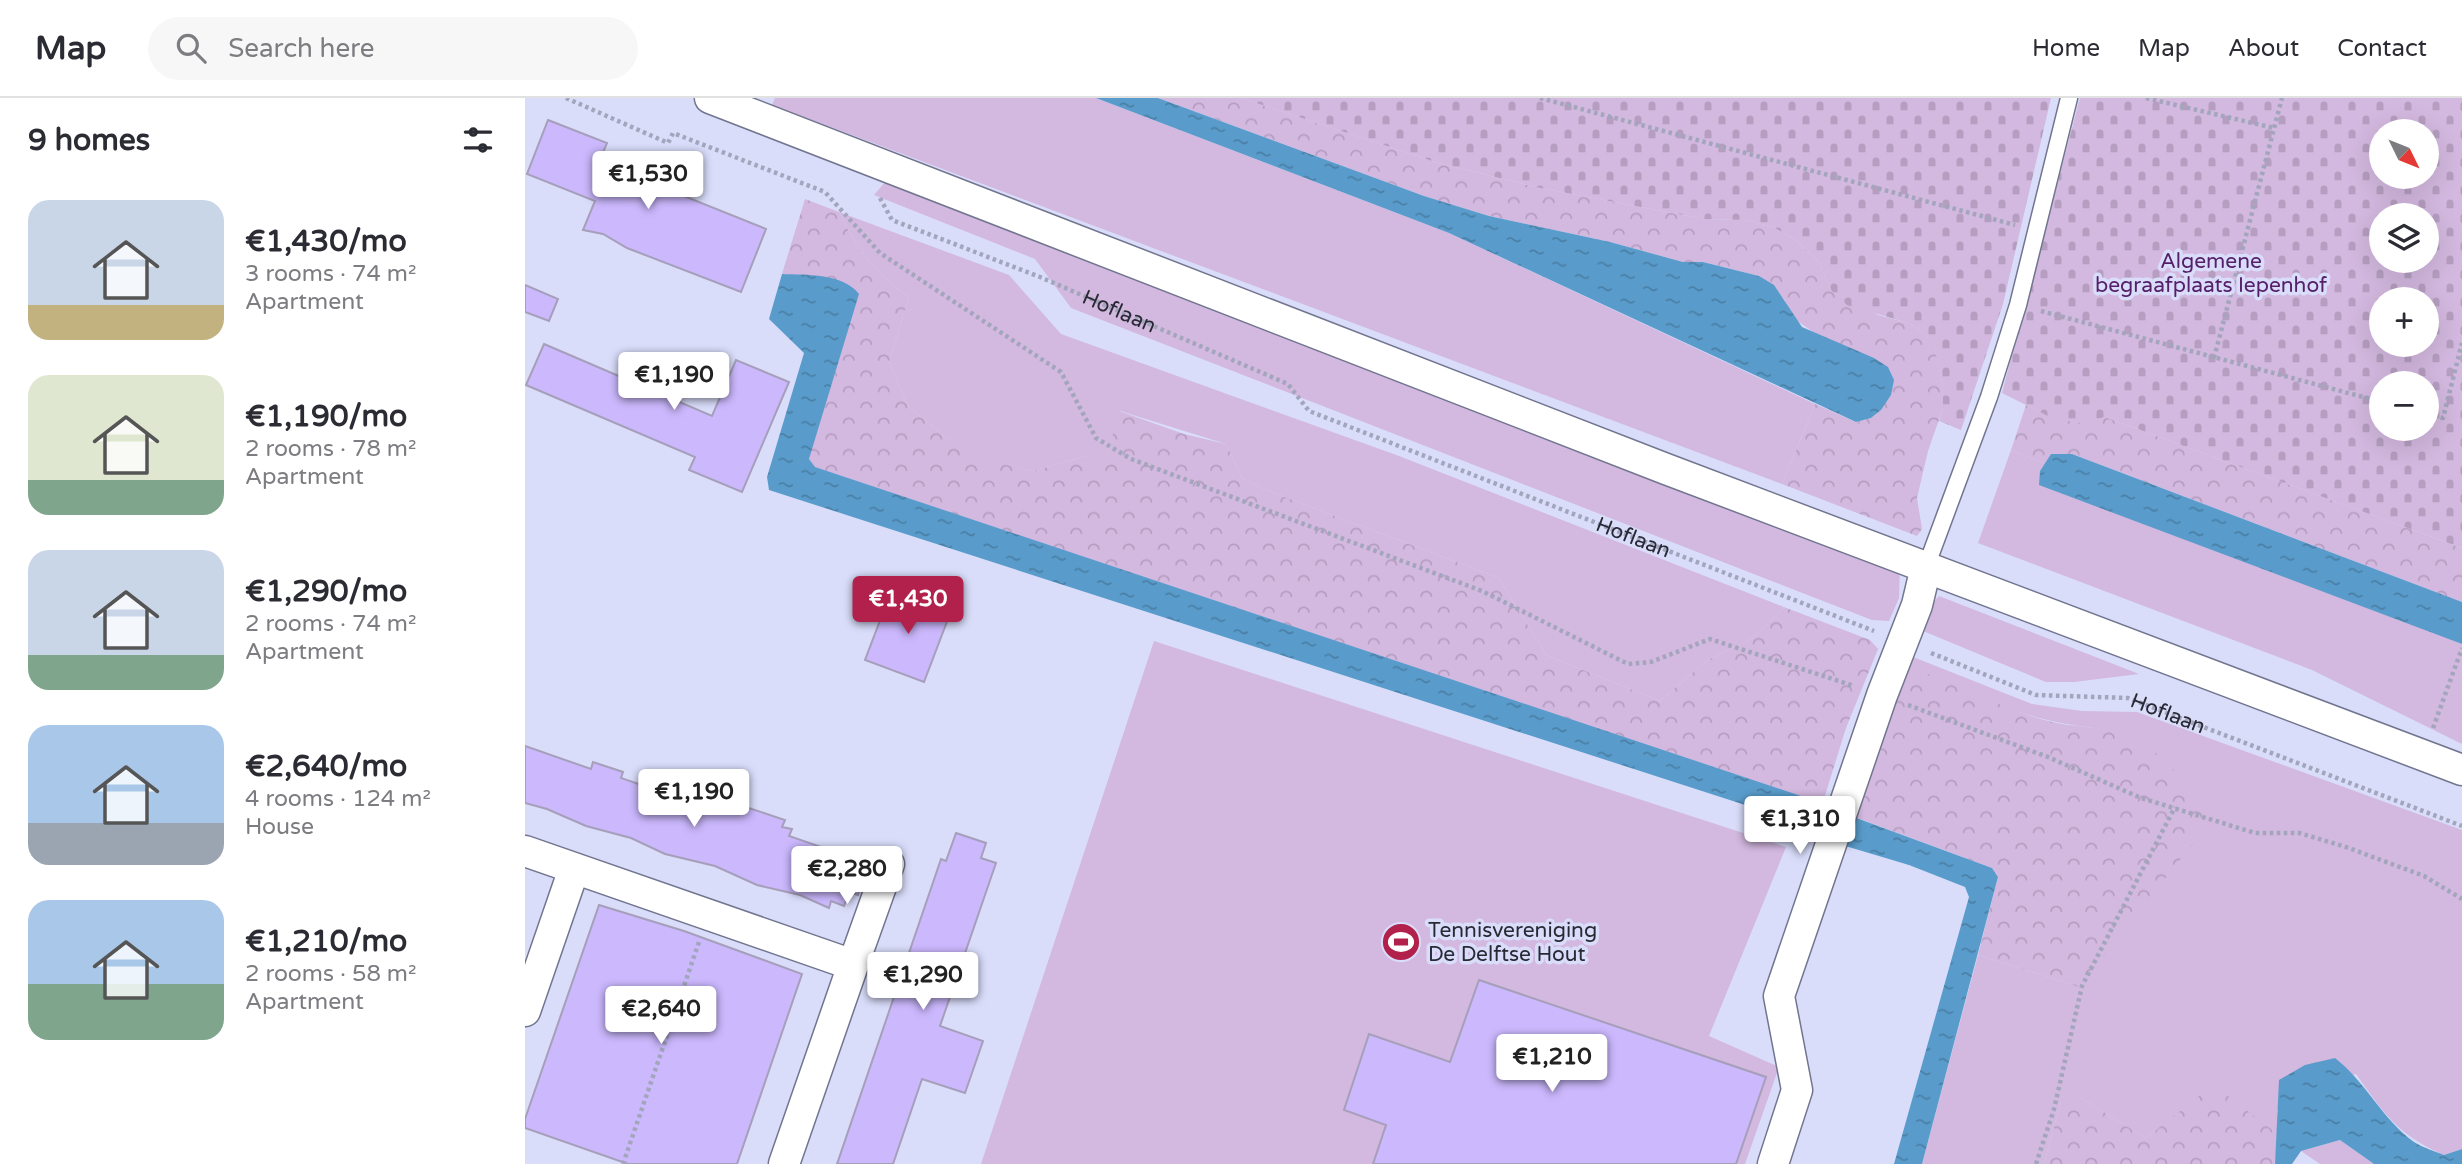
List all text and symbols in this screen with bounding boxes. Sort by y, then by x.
search box [148,17,638,80]
text: Map [35,29,106,68]
icon: search [172,29,210,67]
text: Search here [228,33,374,64]
text: Home [2032,34,2100,63]
text: Map [2138,34,2190,63]
text: About [2228,34,2299,63]
text: Contact [2337,34,2427,63]
north arrow [2369,119,2439,189]
map controls [2369,119,2439,441]
icon: filters [459,121,497,159]
text: 9 homes [28,122,150,159]
pin: €1,530 [591,152,705,211]
text: €1,530 [608,160,688,188]
button: layers [2369,203,2439,273]
text: €1,430/mo [245,223,407,260]
icon: home [84,228,168,312]
park label: Algemene begraafplaats Iepenhof [2095,249,2327,298]
text: 3 rooms · 74 m² [245,260,416,288]
street label: Hoflaan [1078,285,1160,339]
button: + [2369,287,2439,357]
text: Apartment [245,288,364,316]
pin: €1,190 [617,352,731,412]
text: €1,190 [634,361,714,389]
button: − [2369,371,2439,441]
text: €1,190/mo [245,398,407,435]
icon: home [84,403,168,487]
text: 2 rooms · 78 m² [245,435,416,463]
text: Apartment [245,463,364,491]
street label: Hoflaan [1592,512,1674,564]
text: €1,290/mo [245,573,407,610]
pin: €1,430 [851,576,965,636]
icon: home [84,578,168,662]
text: €1,430 [869,585,947,613]
text: 2 rooms · 74 m² [245,610,416,638]
text: Apartment [245,638,364,666]
street label: Hoflaan [2127,688,2209,739]
text: €2,640/mo [245,748,407,785]
icon: home [84,753,168,837]
pin: €1,190 [637,770,751,829]
text: €1,190 [654,778,734,806]
text: 4 rooms · 124 m² [245,785,431,813]
pin: €1,310 [1743,796,1857,856]
text: €1,310 [1760,805,1840,833]
text: House [245,813,314,841]
pin: €2,280 [790,846,904,906]
text: €2,280 [807,855,887,883]
place label: Tennisvereniging De Delftse Hout [1428,918,1597,967]
sports icon: Tennisvereniging De Delftse Hout [1380,921,1422,963]
text: €1,210/mo [245,923,407,960]
icon: home [84,928,168,1012]
pin: €1,290 [866,953,980,1012]
text: 2 rooms · 58 m² [245,960,416,988]
text: €1,290 [883,961,963,989]
pin: €2,640 [604,986,718,1046]
text: Apartment [245,988,364,1016]
text: €2,640 [621,995,701,1023]
pin: €1,210 [1495,1034,1609,1094]
text: €1,210 [1512,1043,1592,1071]

